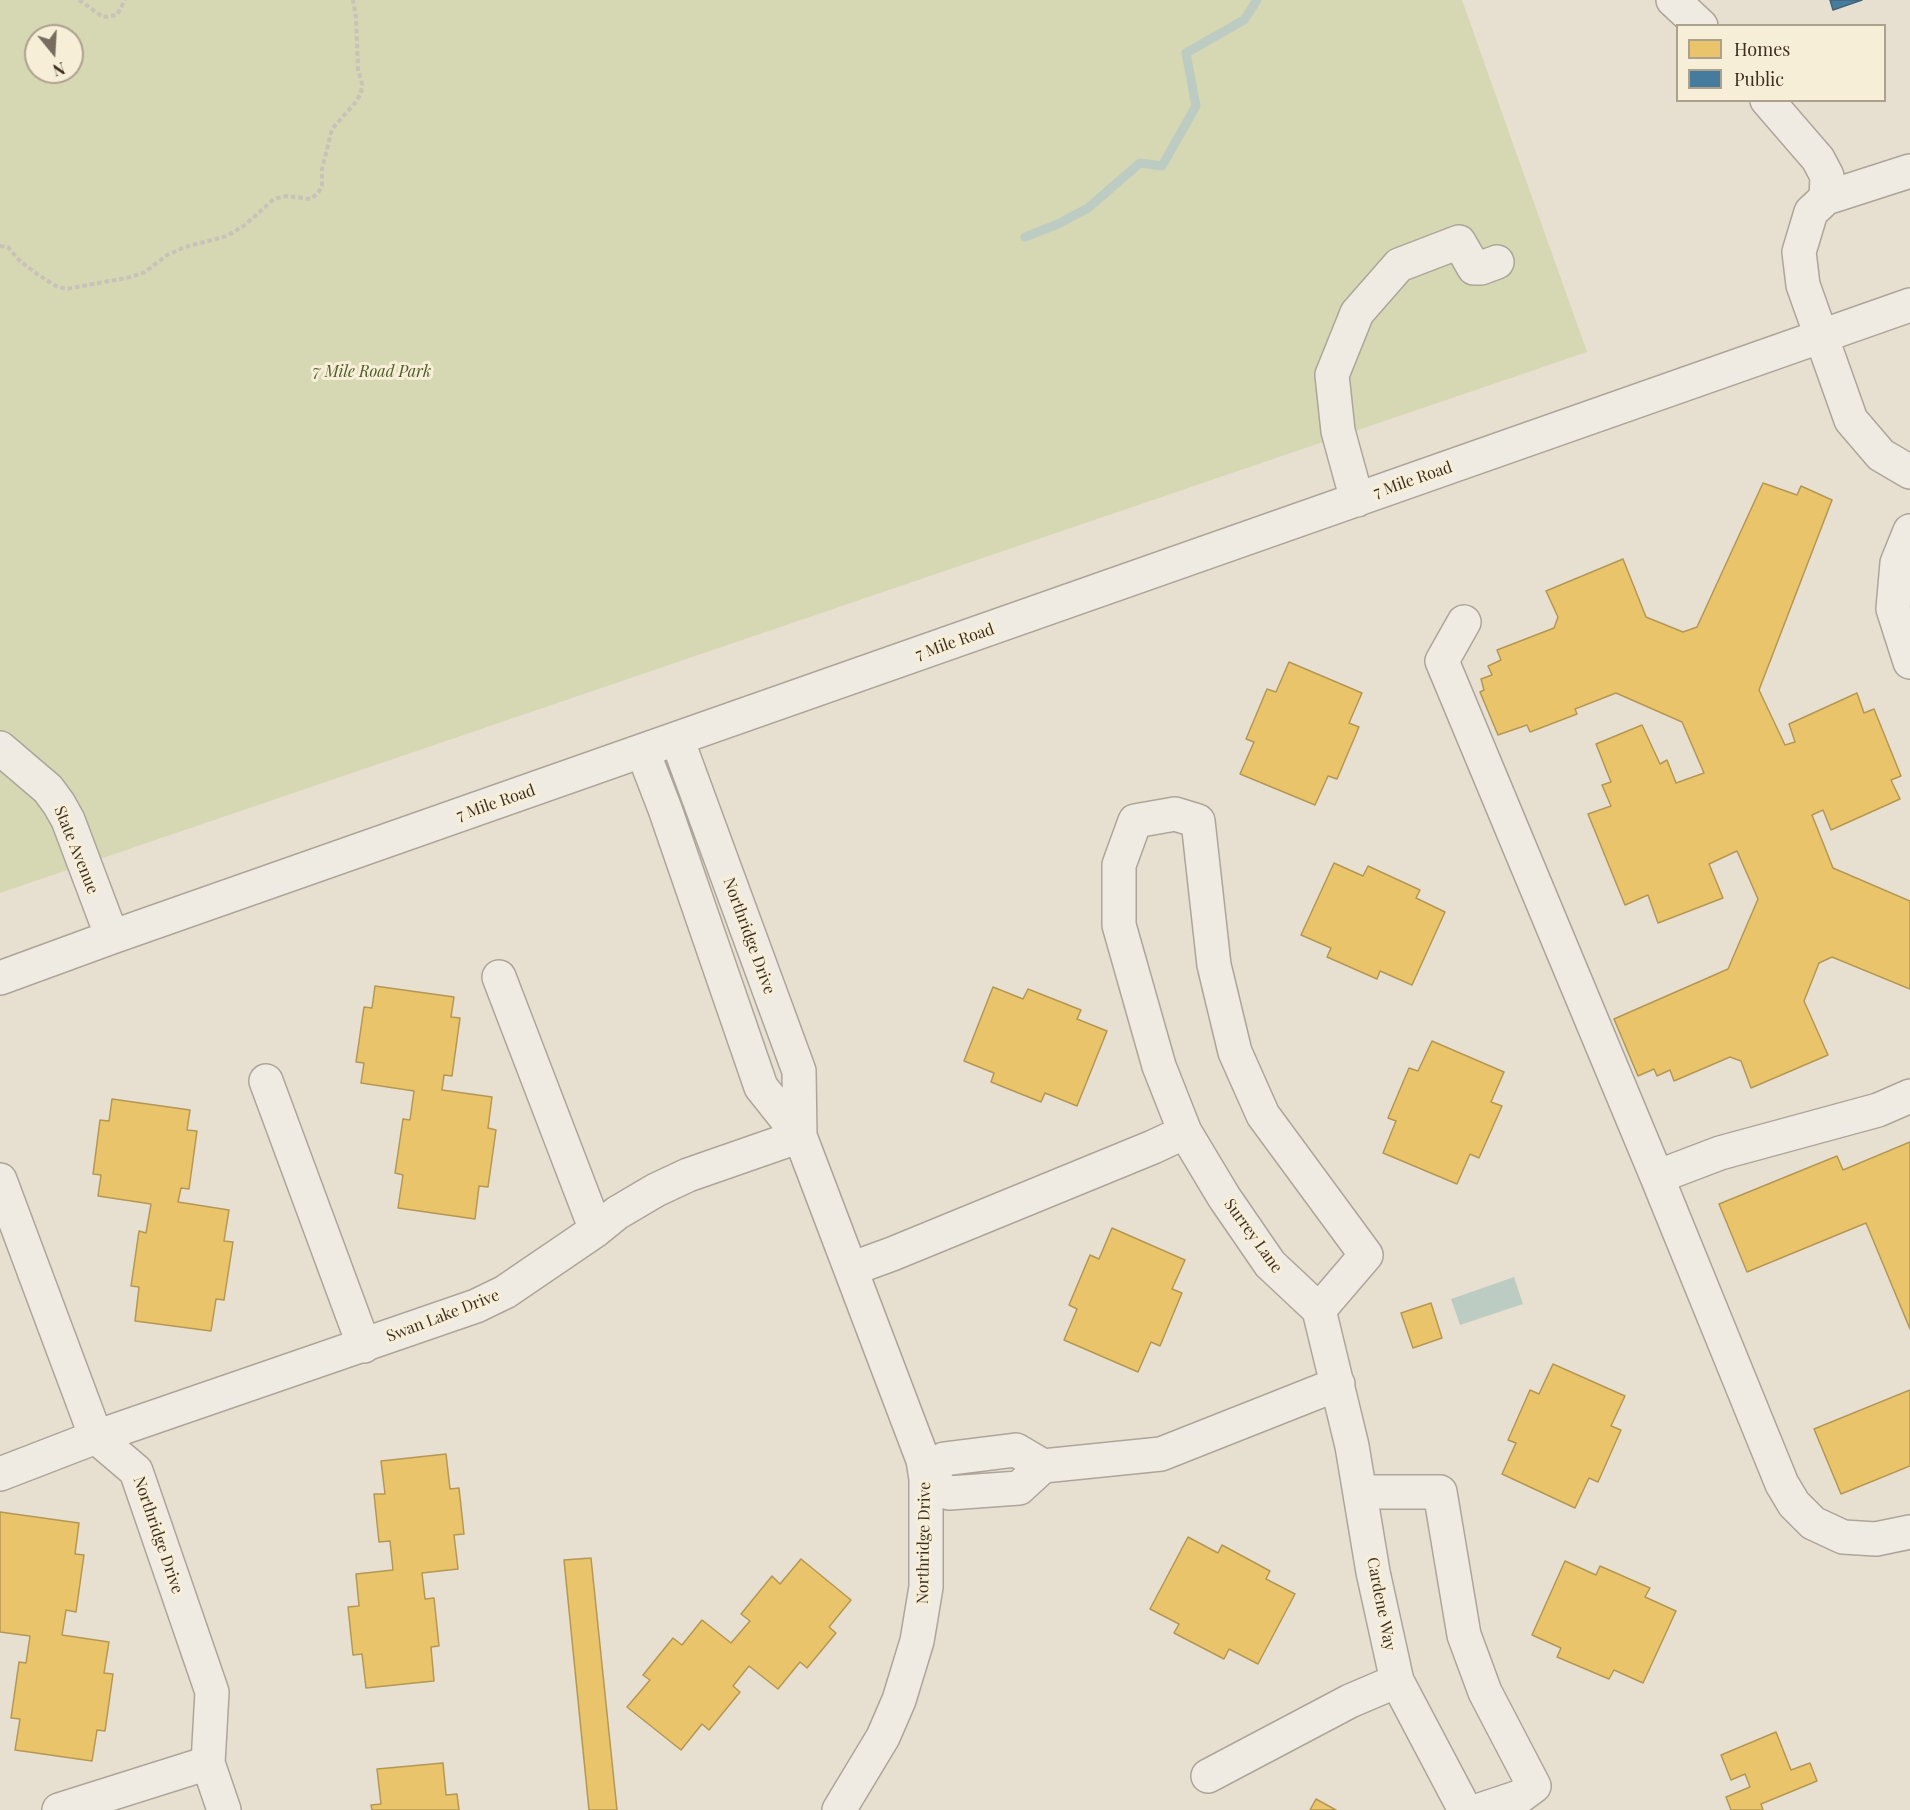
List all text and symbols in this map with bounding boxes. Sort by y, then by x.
north arrow [24,24,84,84]
legend [1676,24,1886,102]
text: Homes [1734,37,1790,61]
text: N [50,58,68,81]
text: Public [1734,67,1784,91]
park label: 7 Mile Road Park [313,362,431,382]
street label: 7 Mile Road [1371,458,1455,502]
street label: 7 Mile Road [913,620,997,664]
street label: 7 Mile Road [454,781,538,825]
street label: State Avenue [50,803,102,897]
street label: Northridge Drive [719,875,779,997]
street label: Surrey Lane [1220,1195,1286,1277]
street label: Swan Lake Drive [384,1286,502,1346]
street label: Northridge Drive [129,1474,187,1596]
street label: Northridge Drive [913,1482,935,1604]
street label: Cardene Way [1363,1556,1399,1652]

